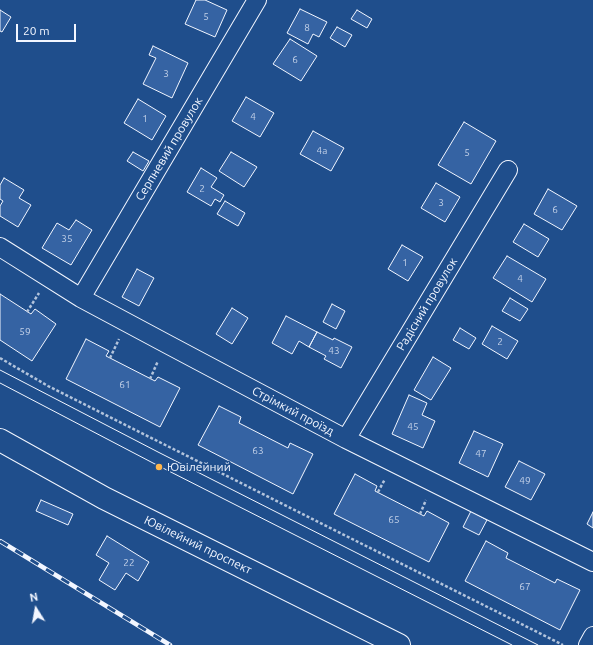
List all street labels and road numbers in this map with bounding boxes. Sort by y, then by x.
street label: Серпневий провулок [132,95,206,203]
street label: Радісний провулок [394,255,460,353]
street label: Стрімкий проїзд [250,383,336,439]
street label: Ювілейний проспект [142,513,254,577]

